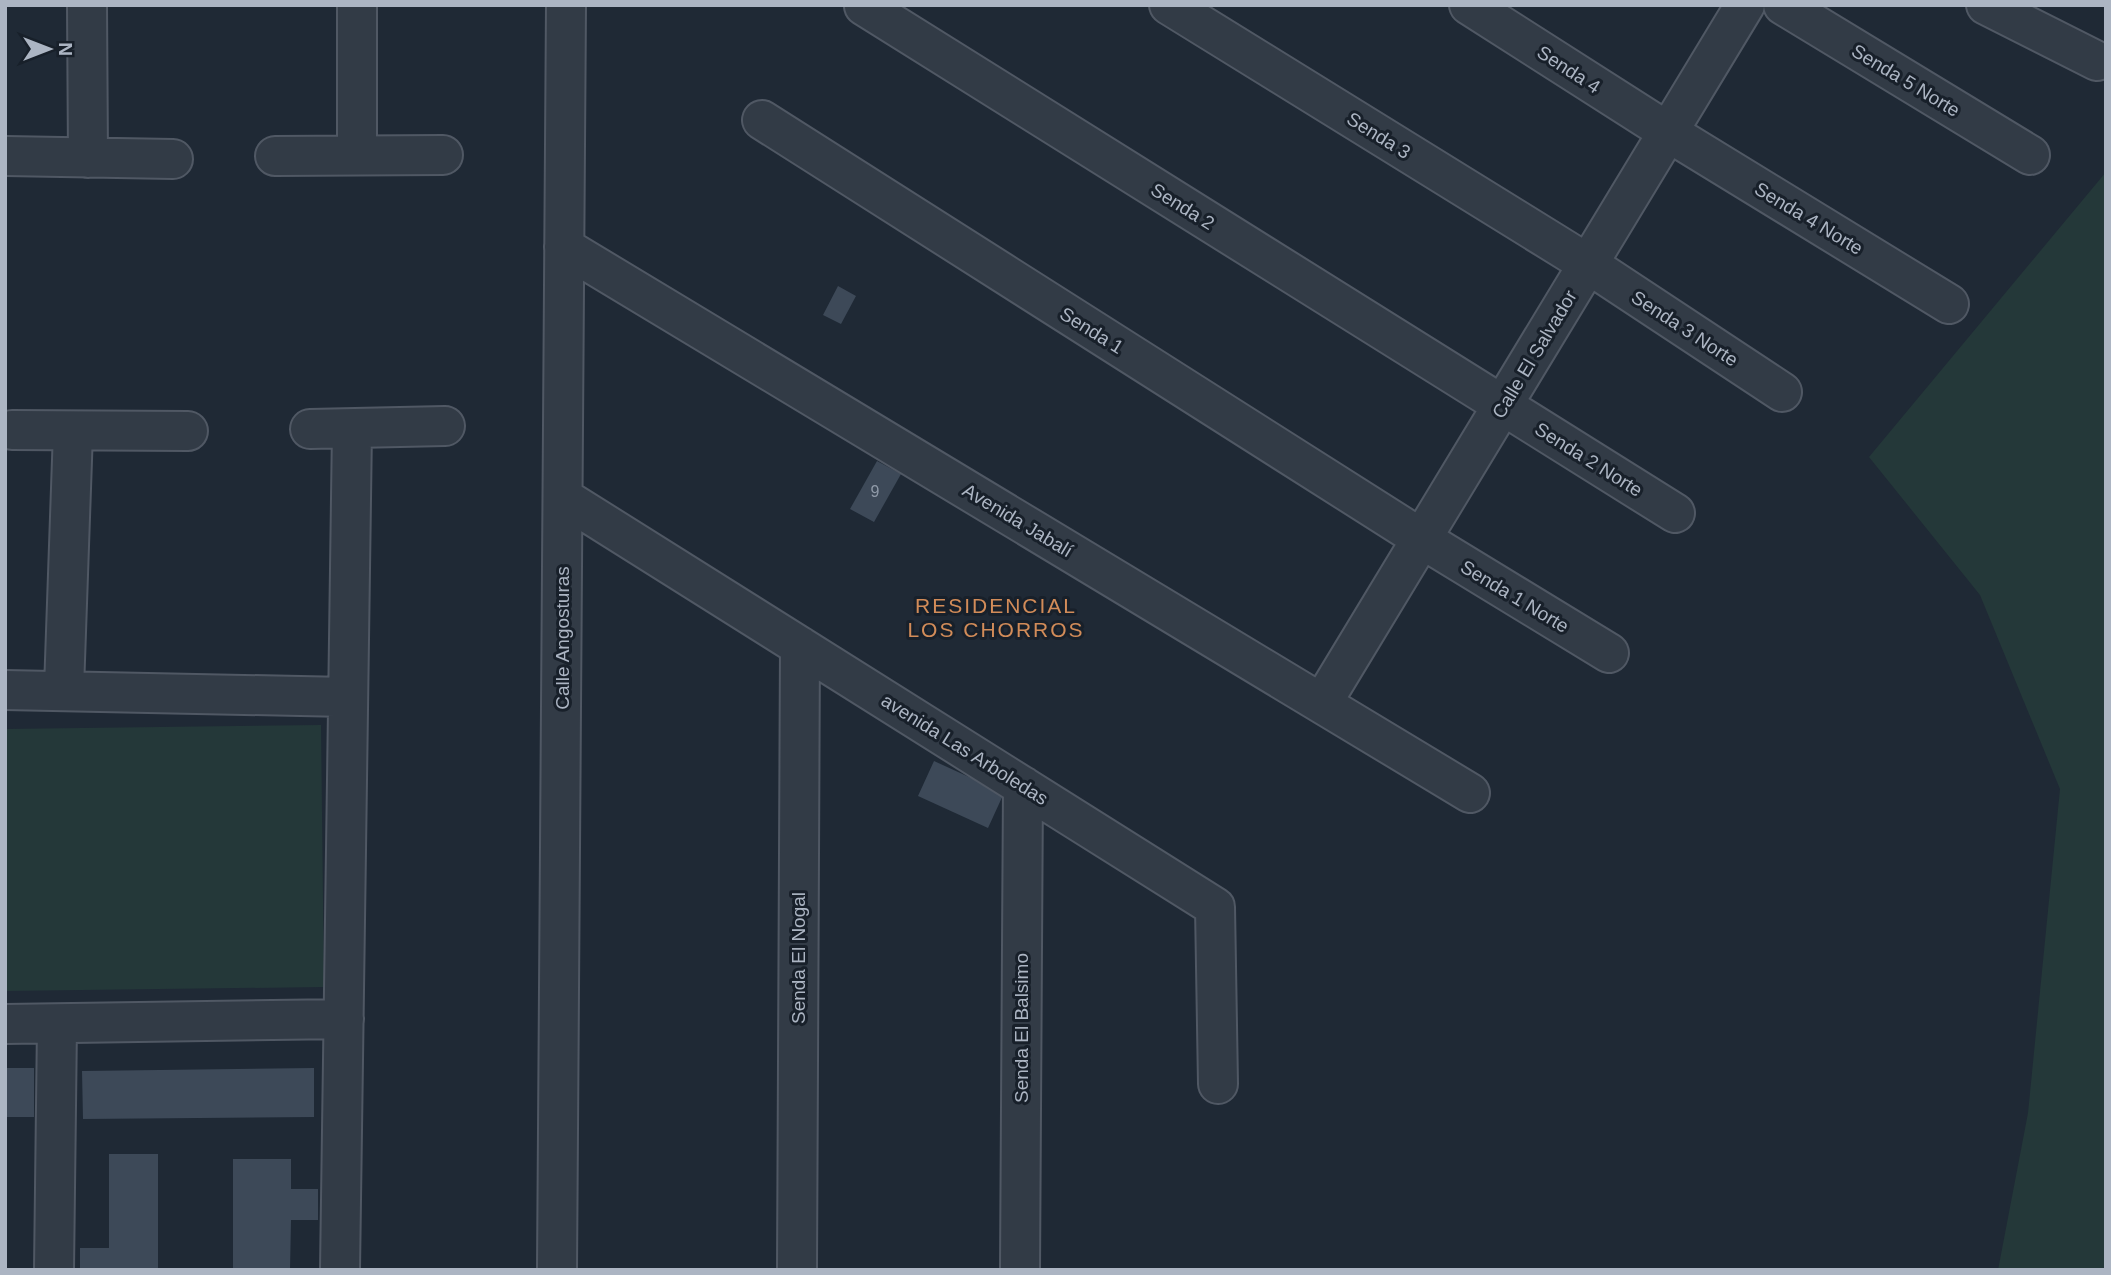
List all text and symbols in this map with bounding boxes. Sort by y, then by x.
north arrow [14,14,84,84]
street label: Senda 5 Norte [1848,40,1964,121]
street label: Senda 4 [1533,41,1604,98]
text: N [55,42,76,56]
street label: Senda 3 [1343,108,1414,163]
street label: Senda 4 Norte [1751,178,1867,259]
street label: Senda 2 [1147,179,1218,234]
street label: Calle El Salvador [1488,286,1581,422]
street label: Senda 3 Norte [1628,286,1742,371]
street label: Senda 1 [1056,303,1127,358]
street label: Senda 2 Norte [1531,418,1646,501]
street label: Avenida Jabalí [959,479,1077,562]
house number: 9 [871,483,880,500]
street label: Senda 1 Norte [1457,556,1573,637]
street label: Calle Angosturas [552,566,573,710]
district label: RESIDENCIAL LOS CHORROS [907,594,1085,641]
street label: avenida Las Arboledas [878,690,1052,809]
street label: Senda El Nogal [788,892,809,1024]
street label: Senda El Balsimo [1011,953,1032,1103]

